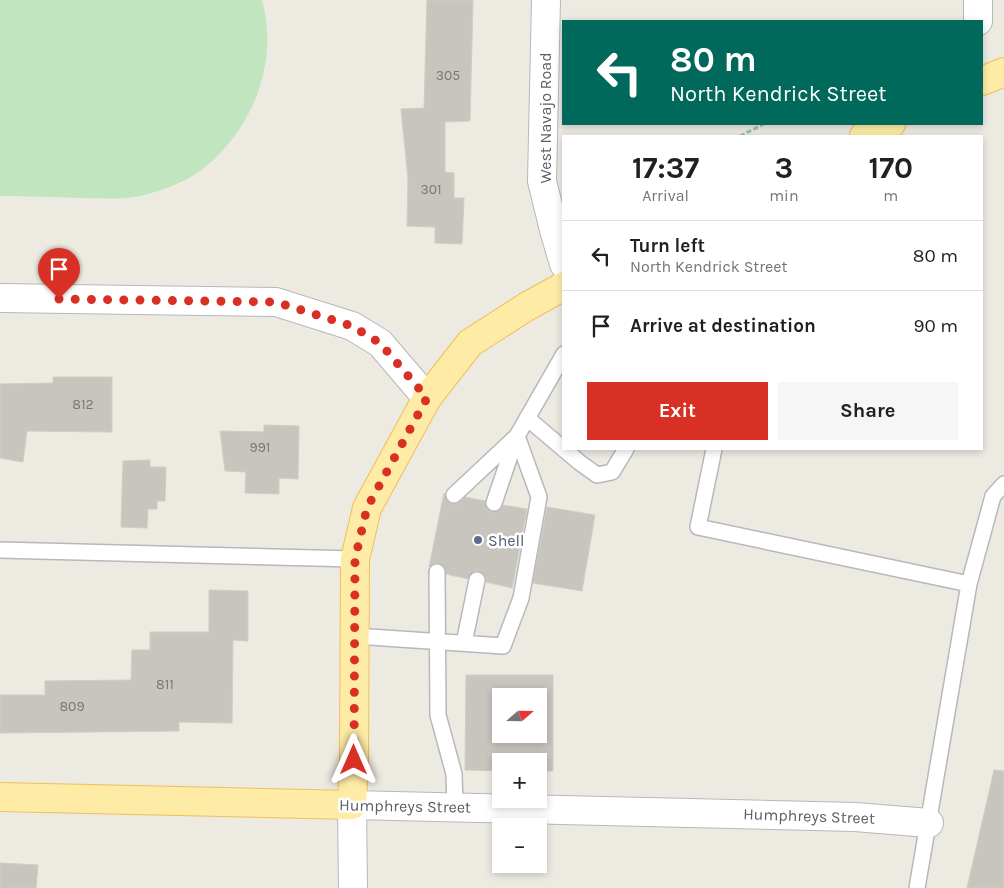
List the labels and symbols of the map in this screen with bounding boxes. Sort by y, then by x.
street label: West Navajo Road [536,52,555,184]
house number: 305 [436,67,460,84]
house number: 301 [420,181,442,198]
pin [38,248,80,299]
house number: 812 [72,396,94,413]
house number: 991 [250,439,270,456]
place label: Shell [488,531,525,550]
marker: Shell [472,534,484,546]
house number: 811 [156,676,174,693]
north arrow [492,688,548,742]
house number: 809 [59,698,85,715]
position arrow [327,733,379,785]
street label: Humphreys Street [339,795,471,817]
street label: Humphreys Street [743,804,875,828]

